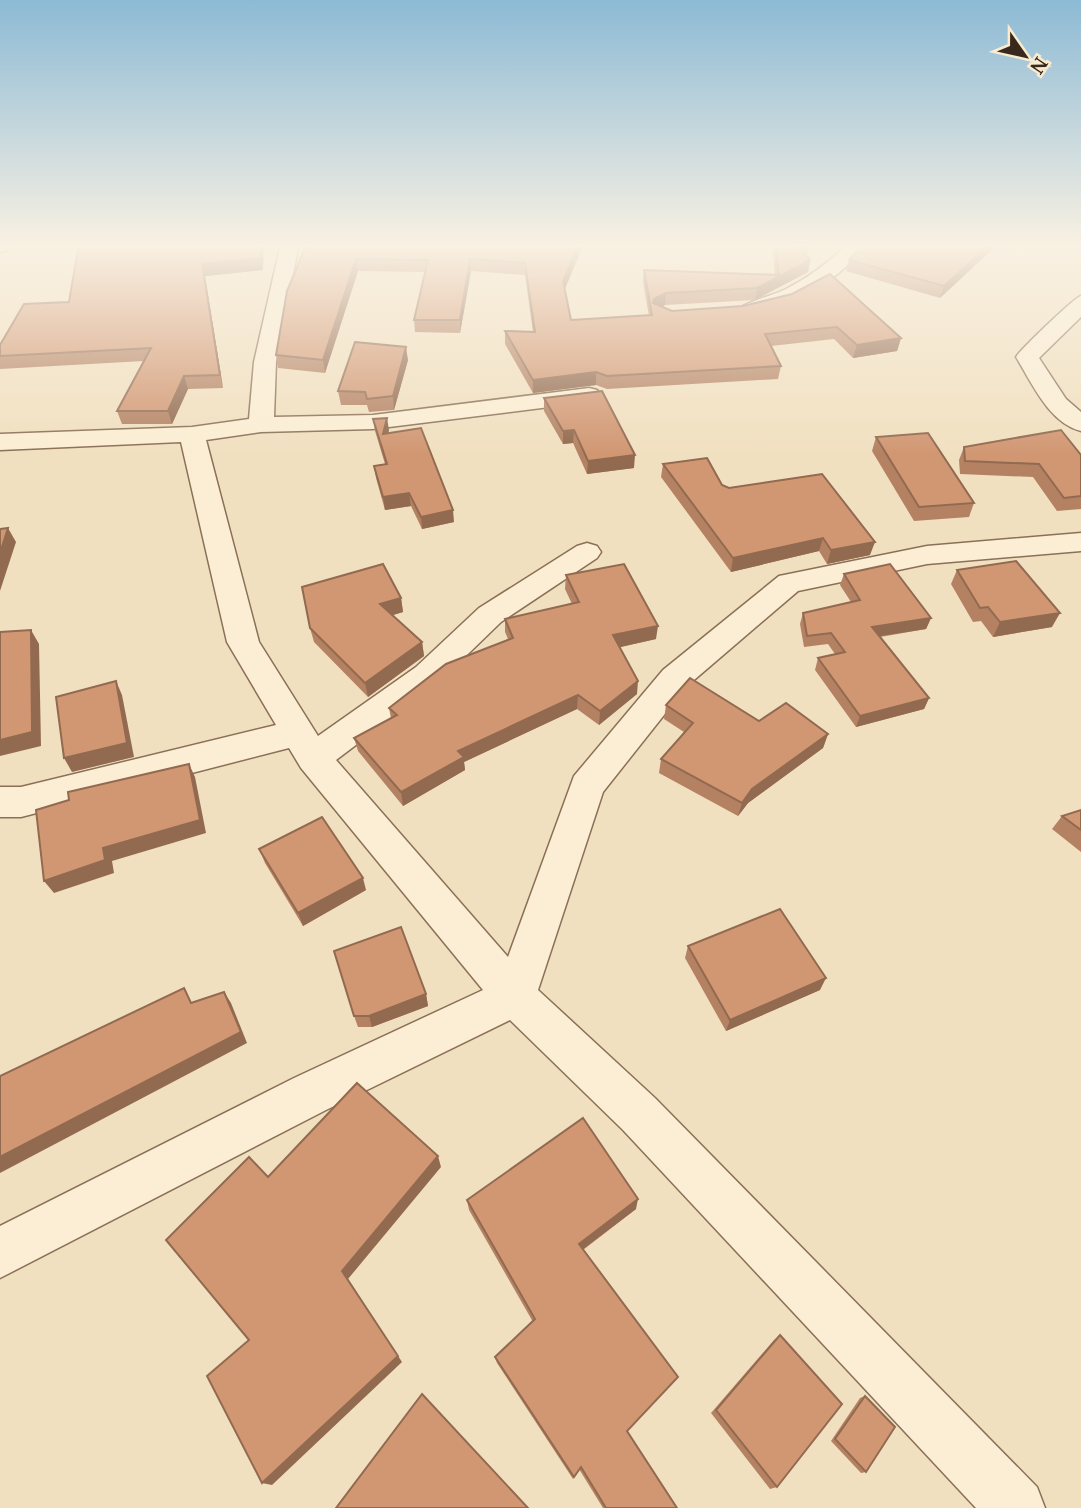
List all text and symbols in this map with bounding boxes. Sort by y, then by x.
north arrow [990,21,1060,91]
text: N [1024,52,1054,79]

